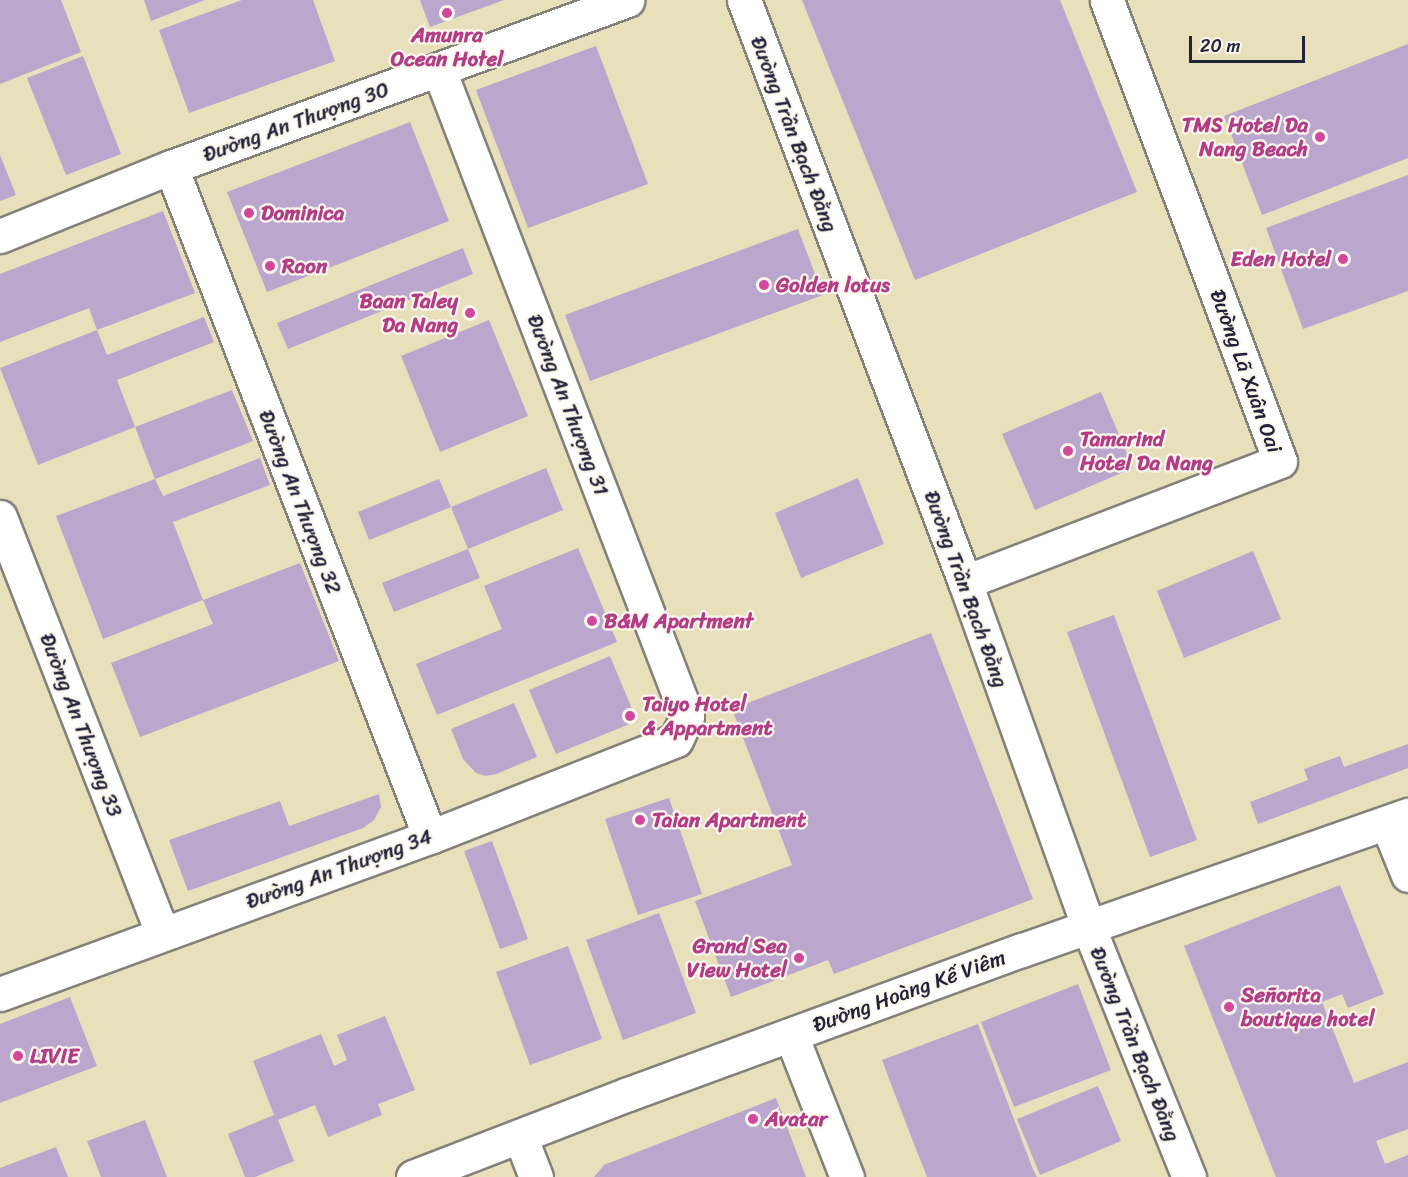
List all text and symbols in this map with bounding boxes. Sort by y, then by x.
marker: Amunra Ocean Hotel [440,6,454,20]
place label: Amunra Ocean Hotel [390,22,504,72]
scale bar [1192,24,1308,62]
text: 20 m [1200,30,1240,62]
street label: Đường Trần Bạch Đằng [745,33,843,235]
street label: Đường An Thượng 30 [199,77,393,167]
place label: TMS Hotel Da Nang Beach [1182,112,1308,162]
marker: TMS Hotel Da Nang Beach [1313,130,1327,144]
place label: Dominica [261,200,344,226]
marker: Dominica [242,206,256,220]
place label: Eden Hotel [1229,246,1331,272]
marker: Eden Hotel [1336,252,1350,266]
place label: Raon [282,253,327,279]
marker: Raon [263,259,277,273]
place label: Golden lotus [776,272,890,298]
marker: Golden lotus [757,278,771,292]
street label: Đường Lã Xuân Oai [1205,286,1287,456]
place label: Baan Taley Da Nang [359,288,458,338]
marker: Baan Taley Da Nang [463,306,477,320]
street label: Đường An Thượng 31 [522,311,614,499]
street label: Đường An Thượng 32 [253,406,347,598]
place label: Tamarind Hotel Da Nang [1080,426,1213,476]
marker: Tamarind Hotel Da Nang [1061,444,1075,458]
street label: Đường Trần Bạch Đằng [919,487,1013,691]
place label: B&M Apartment [604,608,753,634]
marker: B&M Apartment [585,614,599,628]
street label: Đường An Thượng 33 [34,630,128,820]
place label: Taiyo Hotel & Appartment [642,691,773,741]
marker: Taiyo Hotel & Appartment [623,709,637,723]
place label: Taian Apartment [652,807,805,833]
marker: Taian Apartment [633,813,647,827]
street label: Đường An Thượng 34 [243,824,435,914]
place label: Grand Sea View Hotel [686,933,787,983]
street label: Đường Trần Bạch Đằng [1085,943,1185,1145]
street label: Đường Hoàng Kế Viêm [809,944,1009,1038]
marker: Grand Sea View Hotel [792,951,806,965]
place label: Señorita boutique hotel [1241,982,1375,1032]
marker: Señorita boutique hotel [1222,1000,1236,1014]
place label: LIVIE [30,1043,79,1069]
marker: LIVIE [11,1049,25,1063]
place label: Avatar [765,1106,827,1132]
marker: Avatar [746,1112,760,1126]

